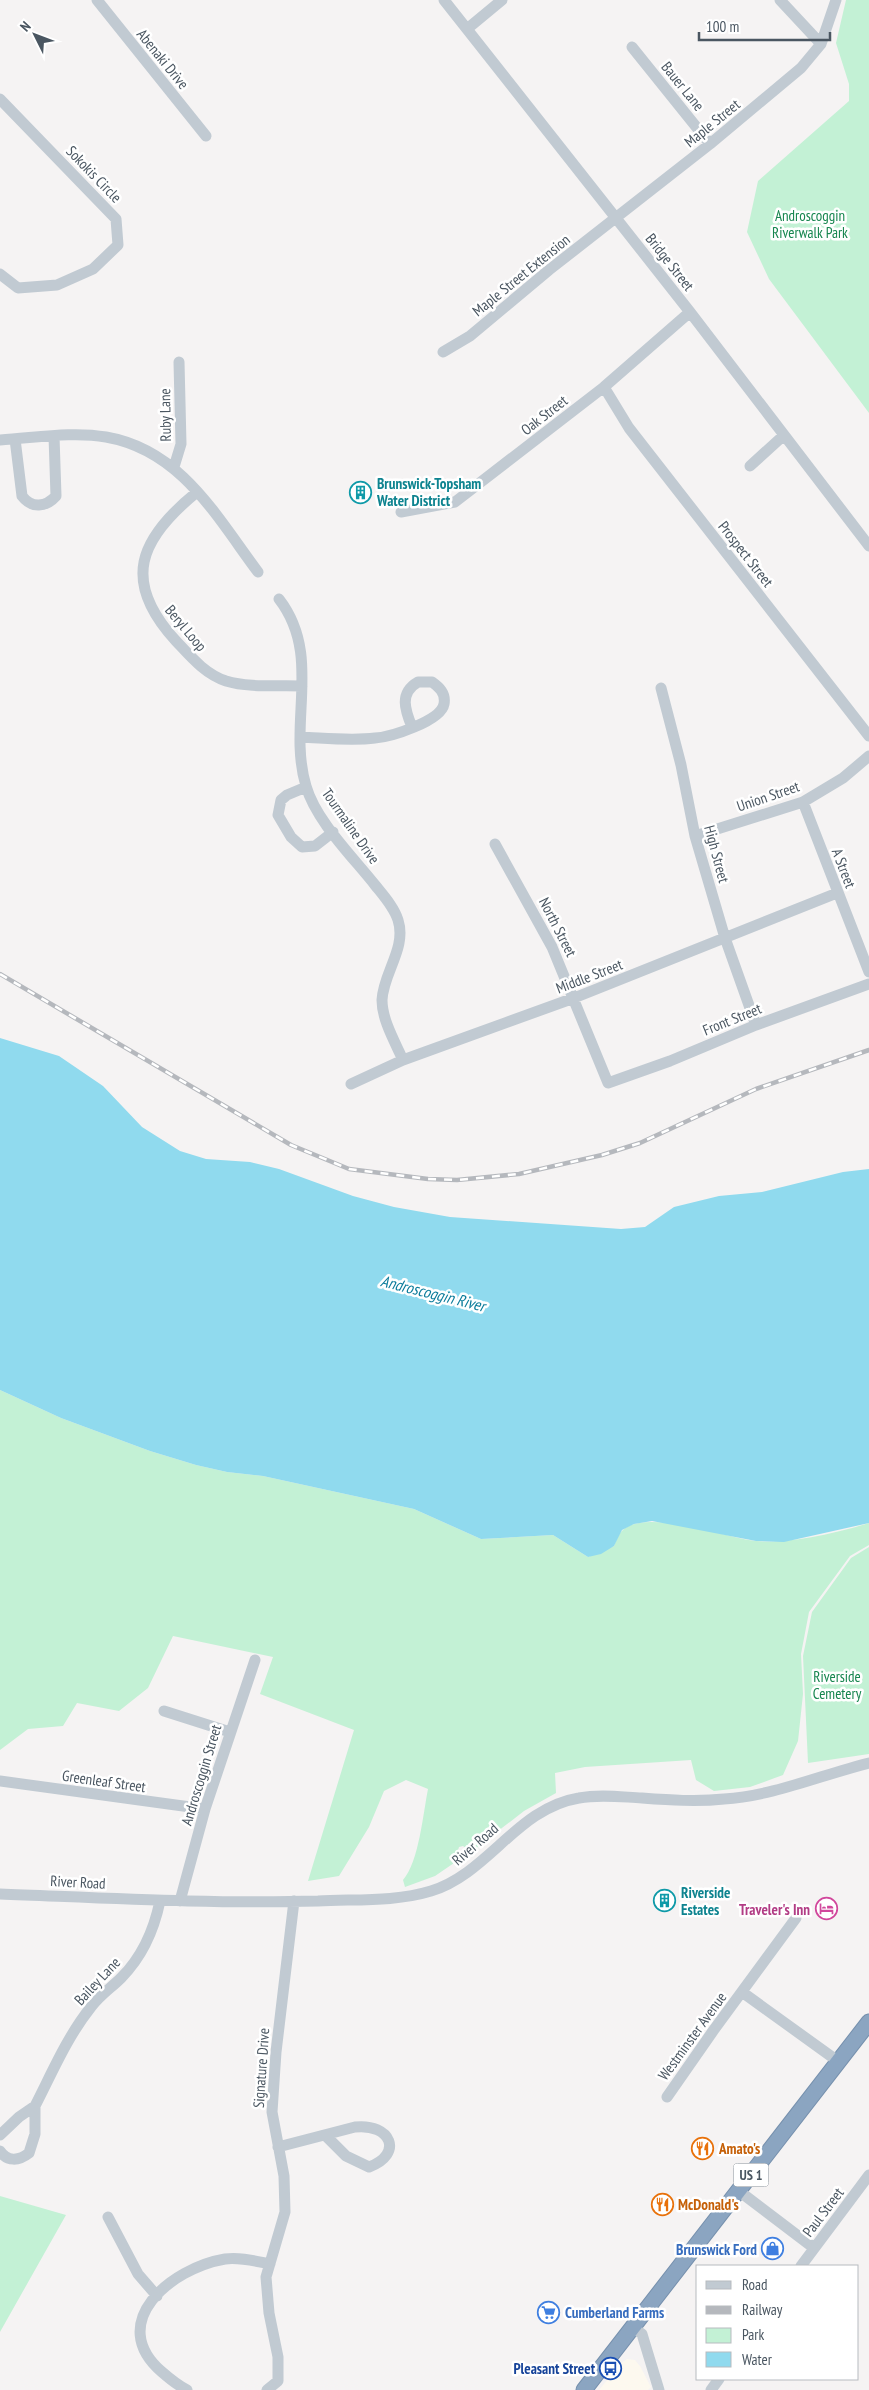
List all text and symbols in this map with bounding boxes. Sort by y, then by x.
north arrow [10,10,60,60]
scale bar [699,10,830,42]
text: N [16,17,35,35]
text: 100 m [706,17,739,36]
street label: Abenaki Drive [133,25,193,93]
street label: Bauer Lane [657,58,709,114]
street label: Maple Street [680,95,744,151]
street label: Sokokis Circle [62,142,126,206]
park label: Androscoggin Riverwalk Park [772,206,848,242]
street label: Bridge Street [642,229,698,295]
street label: Maple Street Extension [468,230,574,320]
street label: Ruby Lane [155,388,175,442]
street label: Oak Street [517,391,571,439]
place label: Brunswick-Topsham Water District [376,474,481,510]
building icon: Brunswick-Topsham Water District [349,480,373,504]
street label: Prospect Street [714,517,778,591]
street label: Beryl Loop [161,601,211,655]
street label: Union Street [734,776,802,816]
street label: Tourmaline Drive [318,785,384,867]
street label: High Street [700,823,734,885]
street label: A Street [828,846,860,890]
street label: North Street [535,894,581,960]
street label: Middle Street [553,955,625,997]
street label: Front Street [700,999,764,1039]
water label: Androscoggin River [379,1270,490,1316]
park label: Riverside Cemetery [813,1667,862,1703]
street label: Androscoggin Street [177,1722,225,1828]
street label: Greenleaf Street [61,1766,147,1796]
street label: River Road [448,1819,502,1869]
street label: River Road [50,1871,106,1893]
place label: Riverside Estates [681,1883,730,1919]
building icon: Riverside Estates [653,1889,677,1913]
hotel icon: Traveler's Inn [814,1897,838,1921]
place label: Traveler's Inn [739,1900,810,1919]
street label: Bailey Lane [70,1953,124,2009]
street label: Westminster Avenue [654,1988,730,2084]
street label: Signature Drive [249,2027,273,2109]
restaurant icon: Amato's [691,2136,715,2160]
place label: Amato's [718,2139,760,2158]
road number: US 1 [734,2164,768,2186]
street label: Paul Street [798,2184,848,2240]
restaurant icon: McDonald's [650,2192,674,2216]
place label: McDonald's [678,2195,739,2214]
shop icon: Brunswick Ford [761,2237,785,2261]
place label: Brunswick Ford [676,2240,757,2259]
legend [696,2265,859,2380]
text: Road [742,2275,768,2294]
supermarket icon: Cumberland Farms [537,2300,561,2324]
text: Railway [742,2300,783,2319]
place label: Cumberland Farms [565,2303,664,2322]
text: Park [742,2325,764,2344]
text: Water [742,2350,773,2369]
bus stop icon: Pleasant Street [599,2356,623,2380]
place label: Pleasant Street [513,2359,596,2378]

